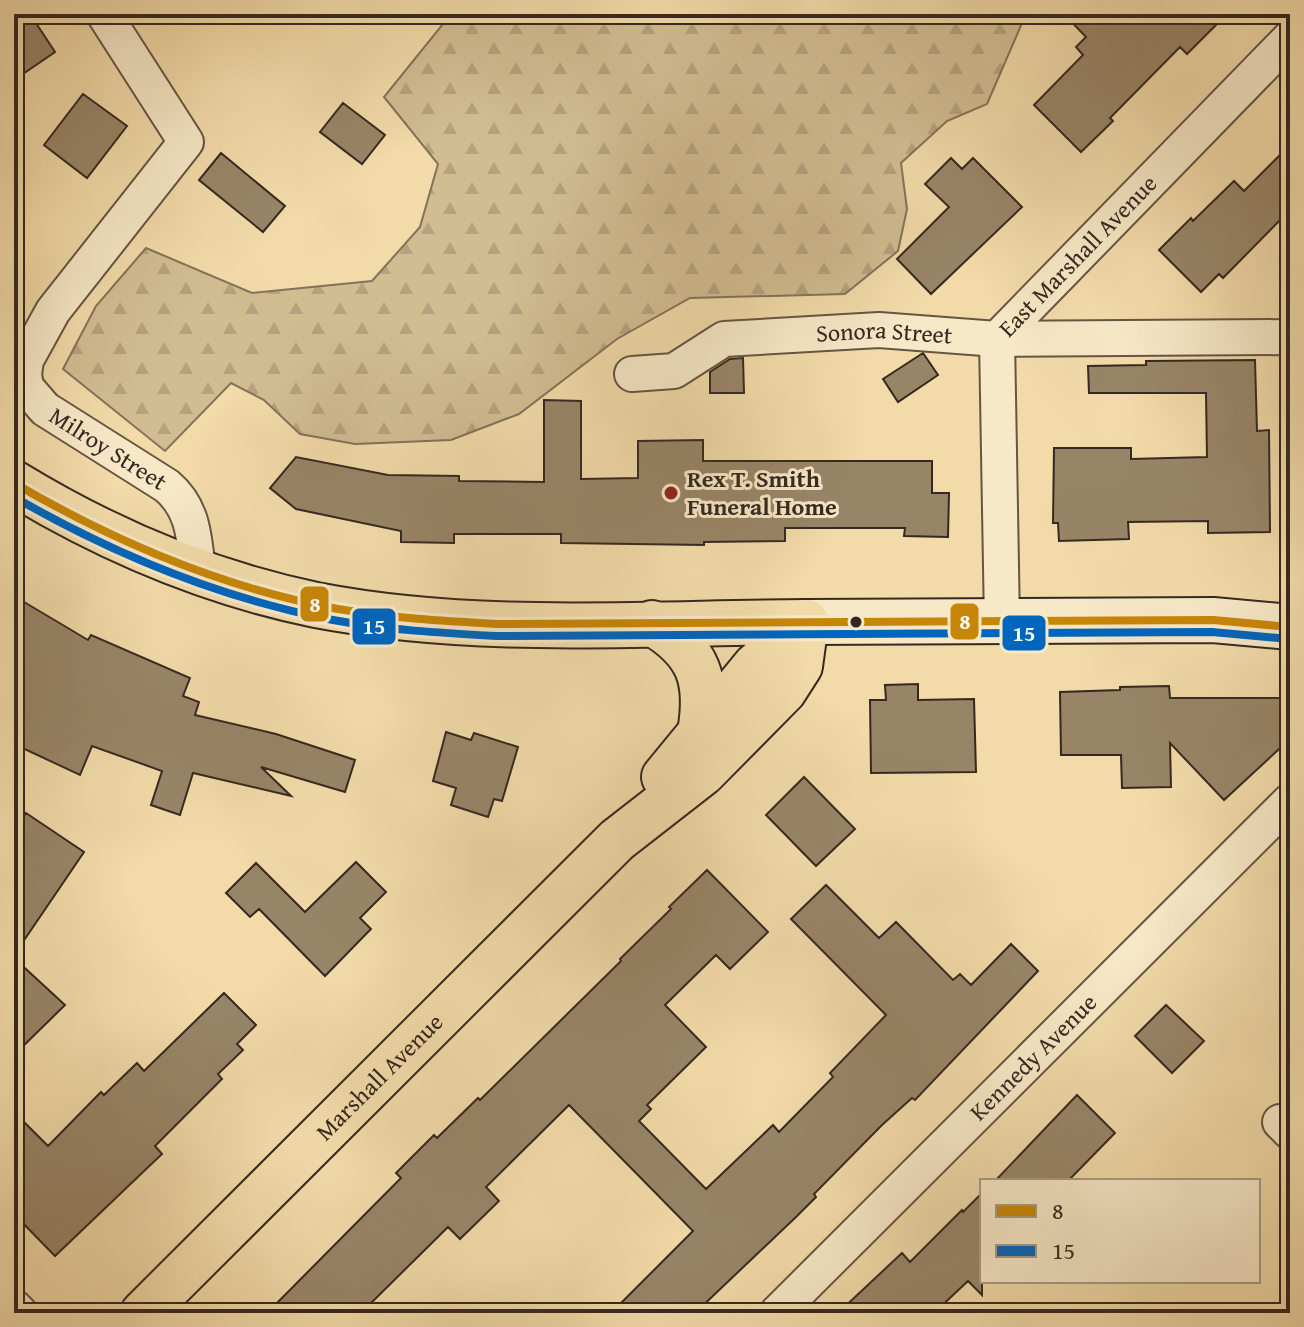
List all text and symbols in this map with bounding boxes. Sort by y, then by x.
street label: East Marshall Avenue [990,166,1165,345]
street label: Sonora Street [815,312,954,353]
street label: Milroy Street [43,398,174,499]
place label: Rex T. Smith Funeral Home [687,461,837,524]
marker: Rex T. Smith Funeral Home [662,484,680,502]
line badge: 8 [299,585,330,623]
text: 8 [309,588,321,620]
line badge: 8 [949,602,980,641]
text: 8 [959,605,971,637]
line badge: 15 [351,607,397,646]
text: 15 [363,610,385,642]
unlabelled marker [848,614,864,630]
line badge: 15 [1001,614,1047,652]
text: 15 [1013,617,1035,649]
street label: Kennedy Avenue [961,985,1105,1128]
street label: Marshall Avenue [307,1005,451,1148]
legend [980,1179,1260,1283]
text: 8 [1052,1193,1064,1228]
text: 15 [1052,1233,1075,1268]

